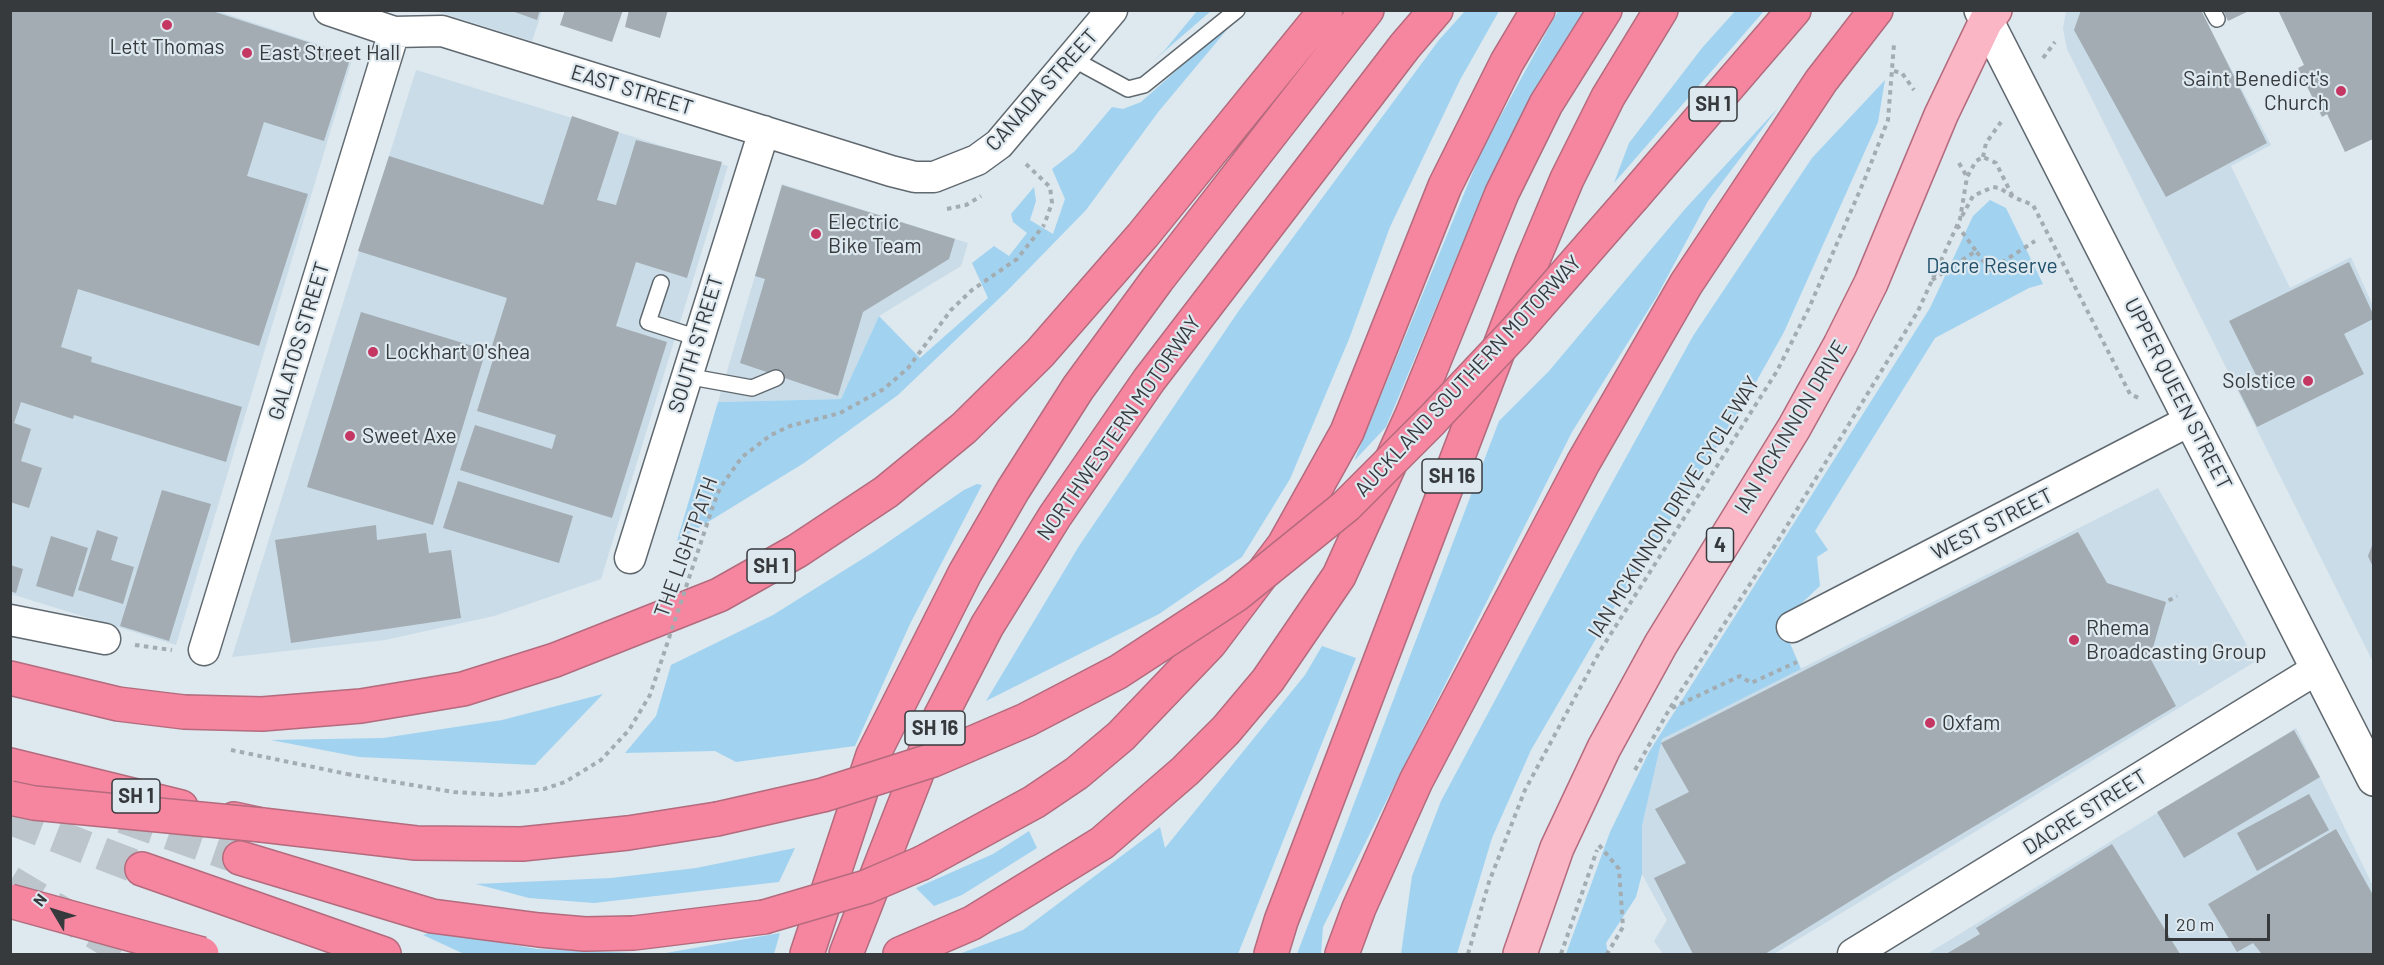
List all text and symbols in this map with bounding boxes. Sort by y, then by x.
marker: Lett Thomas [160,18,174,32]
street label: CANADA STREET [980,24,1104,156]
place label: Lett Thomas [109,34,225,60]
place label: East Street Hall [259,40,400,66]
marker: East Street Hall [240,46,254,60]
street label: EAST STREET [568,59,696,121]
place label: Saint Benedict's Church [2183,66,2329,116]
marker: Saint Benedict's Church [2334,84,2348,98]
road number: SH 1 [1689,87,1737,121]
place label: Electric Bike Team [828,209,922,259]
marker: Electric Bike Team [809,227,823,241]
street label: AUCKLAND SOUTHERN MOTORWAY [1349,250,1587,502]
park label: Dacre Reserve [1926,253,2058,279]
street label: GALATOS STREET [263,259,335,423]
street label: SOUTH STREET [663,272,729,416]
street label: UPPER QUEEN STREET [2119,294,2237,494]
street label: NORTHWESTERN MOTORWAY [1032,311,1206,545]
street label: IAN MCKINNON DRIVE [1729,336,1853,518]
place label: Lockhart O'shea [385,339,530,365]
marker: Lockhart O'shea [366,345,380,359]
place label: Solstice [2222,368,2296,394]
street label: IAN MCKINNON DRIVE CYCLEWAY [1583,372,1765,642]
marker: Solstice [2301,374,2315,388]
place label: Sweet Axe [362,423,457,449]
marker: Sweet Axe [343,429,357,443]
road number: SH 16 [1422,459,1482,493]
street label: THE LIGHTPATH [649,473,723,621]
street label: WEST STREET [1927,483,2057,565]
road number: 4 [1706,528,1734,562]
road number: SH 1 [747,549,795,583]
place label: Rhema Broadcasting Group [2086,615,2267,665]
marker: Rhema Broadcasting Group [2067,633,2081,647]
place label: Oxfam [1942,710,2000,736]
road number: SH 16 [905,711,965,745]
marker: Oxfam [1923,716,1937,730]
street label: DACRE STREET [2018,764,2152,860]
road number: SH 1 [112,779,160,813]
north arrow [24,881,84,941]
text: N [29,890,50,910]
scale bar [2168,902,2273,940]
text: 20 m [2176,913,2214,935]

